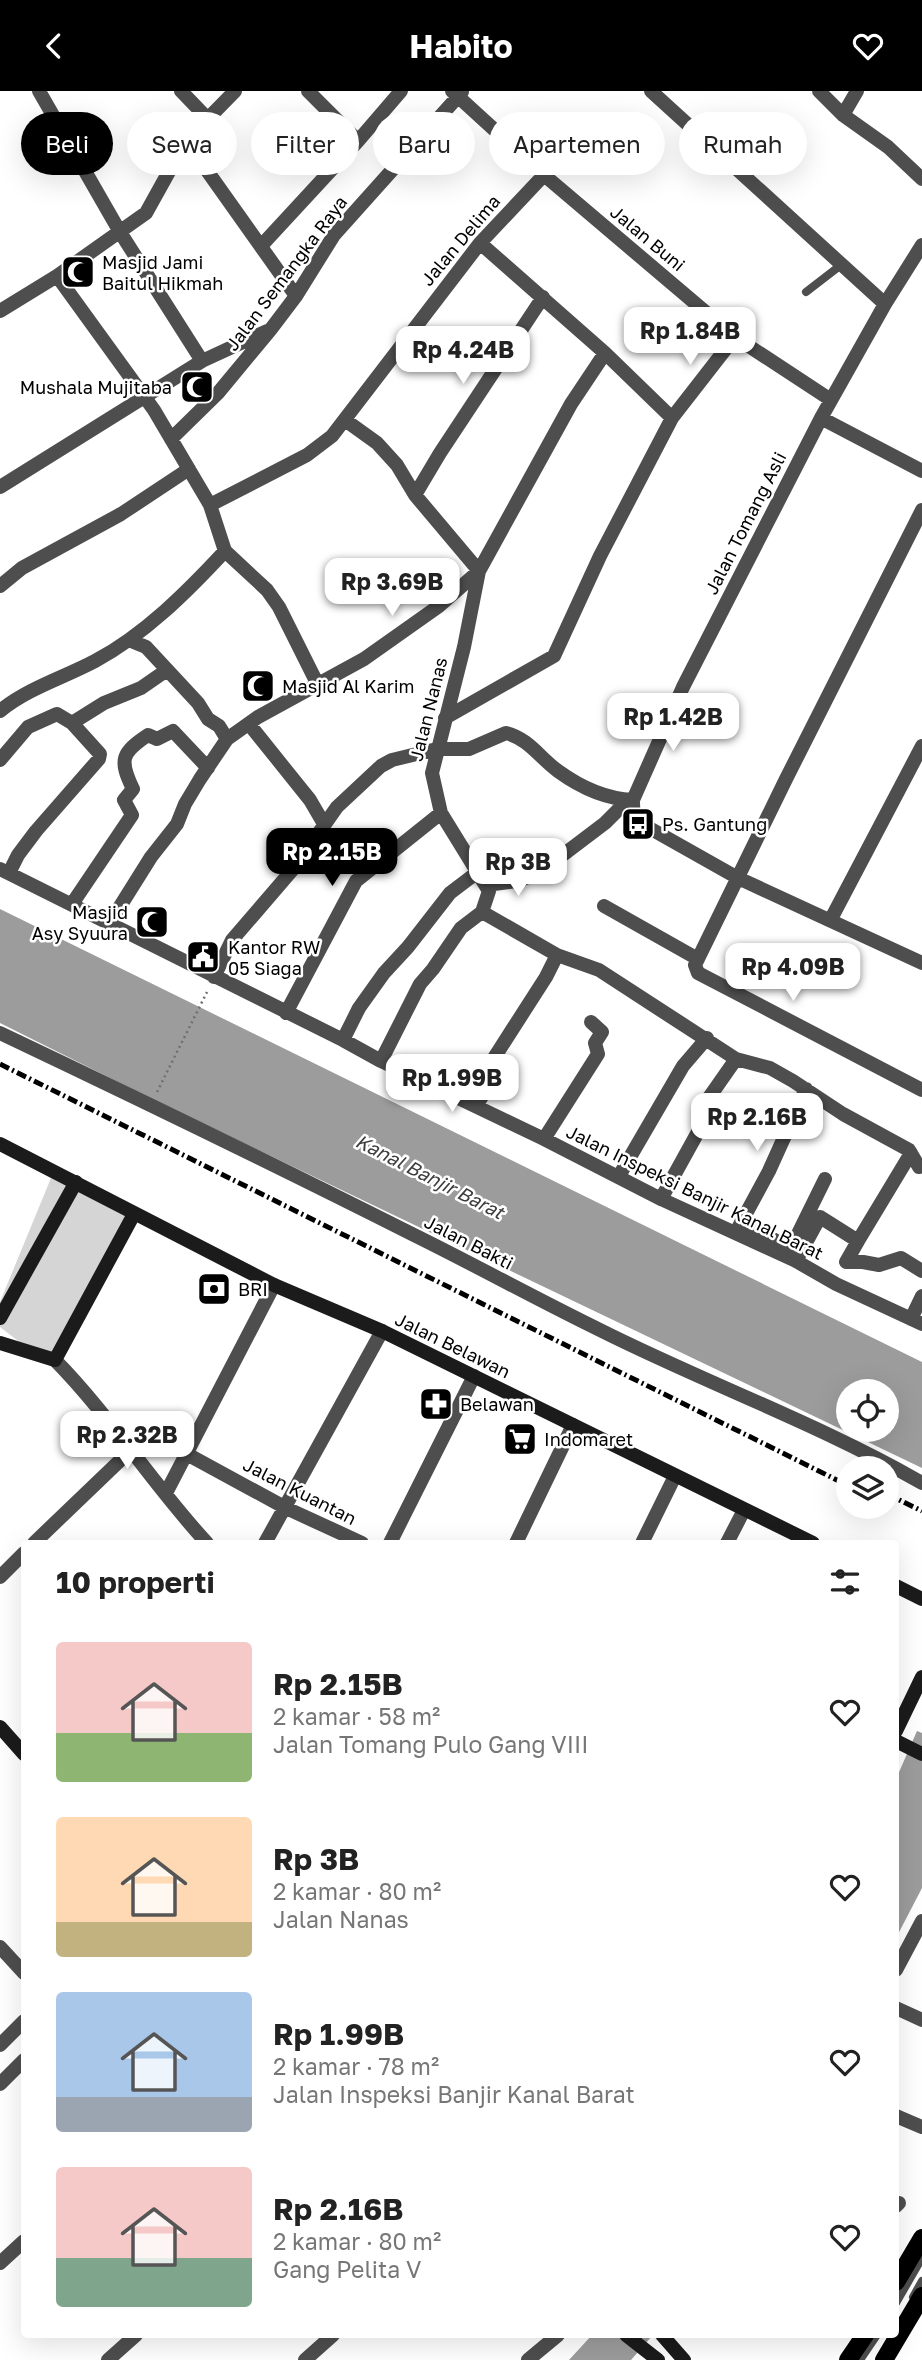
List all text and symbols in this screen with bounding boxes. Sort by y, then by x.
icon: back [35,27,73,65]
text: Habito [409,27,513,65]
icon: heart [849,27,887,65]
chip: Beli [21,112,113,175]
chip: Sewa [127,112,237,175]
chip: Filter [251,112,359,175]
chip: Baru [373,112,475,175]
chip: Apartemen [489,112,665,175]
chip: Rumah [679,112,807,175]
street label: Jalan Delima [416,190,504,290]
street label: Jalan Semangka Raya [221,191,351,355]
street label: Jalan Buni [606,200,690,276]
place label: Masjid Jami Baitul Hikmah [102,251,223,294]
mosque icon: Masjid Jami Baitul Hikmah [59,253,97,291]
pin: Rp 1.84B [618,307,762,367]
text: Rp 1.84B [640,316,740,344]
pin: Rp 4.24B [391,327,535,386]
text: Rp 4.24B [412,335,514,363]
mosque icon: Mushala Mujitaba [178,368,216,406]
place label: Mushala Mujitaba [20,376,172,398]
street label: Jalan Tomang Asli [700,448,790,598]
pin: Rp 3.69B [320,559,464,618]
text: Rp 3.69B [341,567,443,595]
street label: Jalan Nanas [404,655,452,763]
mosque icon: Masjid Al Karim [239,667,277,705]
place label: Masjid Al Karim [282,675,415,697]
pin: Rp 1.42B [601,693,745,753]
text: Rp 1.42B [623,702,723,730]
bus stop icon: Ps. Gantung [619,805,657,843]
place label: Ps. Gantung [662,813,767,835]
pin: Rp 2.15B [260,829,404,888]
text: Rp 2.15B [282,837,382,865]
pin: Rp 3B [469,839,567,898]
text: Rp 3B [485,847,551,875]
place label: Masjid Asy Syuura [32,901,128,944]
mosque icon: Masjid Asy Syuura [133,903,171,941]
place label: Kantor RW 05 Siaga [228,936,320,979]
public building icon: Kantor RW 05 Siaga [184,938,222,976]
pin: Rp 4.09B [721,943,865,1003]
text: Rp 4.09B [741,952,845,980]
pin: Rp 1.99B [380,1055,524,1114]
text: Rp 1.99B [402,1063,502,1091]
pin: Rp 2.16B [685,1093,829,1153]
text: Rp 2.16B [707,1102,807,1130]
street label: Jalan Inspeksi Banjir Kanal Barat [563,1120,827,1264]
water label: Kanal Banjir Barat [352,1129,510,1224]
street label: Jalan Bakti [421,1210,517,1274]
bank icon: BRI [195,1270,233,1308]
place label: BRI [238,1278,268,1300]
street label: Jalan Belawan [392,1308,514,1382]
map controls [836,1379,899,1519]
button: locate [836,1379,899,1442]
pharmacy icon: Belawan [417,1385,455,1423]
place label: Belawan [460,1393,534,1415]
pin: Rp 2.32B [55,1411,199,1471]
text: Rp 2.32B [76,1420,178,1448]
supermarket icon: Indomaret [501,1420,539,1458]
place label: Indomaret [544,1428,633,1450]
street label: Jalan Kuantan [240,1453,360,1529]
button: layers [836,1456,899,1519]
icon: filters [826,1563,864,1601]
text: 10 properti [56,1564,215,1600]
text: Rp 2.15B [273,1666,403,1702]
icon: home [112,1670,196,1754]
icon: heart [826,1693,864,1731]
text: 2 kamar · 58 m² [273,1702,440,1730]
text: Jalan Tomang Pulo Gang VIII [273,1730,588,1758]
text: Rp 3B [273,1841,359,1877]
icon: home [112,1845,196,1929]
icon: heart [826,1868,864,1906]
text: 2 kamar · 80 m² [273,1877,441,1905]
text: Jalan Nanas [273,1905,409,1933]
text: Rp 1.99B [273,2016,404,2052]
icon: home [112,2020,196,2104]
icon: heart [826,2043,864,2081]
text: 2 kamar · 78 m² [273,2052,439,2080]
text: Jalan Inspeksi Banjir Kanal Barat [273,2080,635,2108]
text: Rp 2.16B [273,2191,403,2227]
icon: home [112,2195,196,2279]
icon: heart [826,2218,864,2256]
text: 2 kamar · 80 m² [273,2227,441,2255]
text: Gang Pelita V [273,2255,421,2283]

